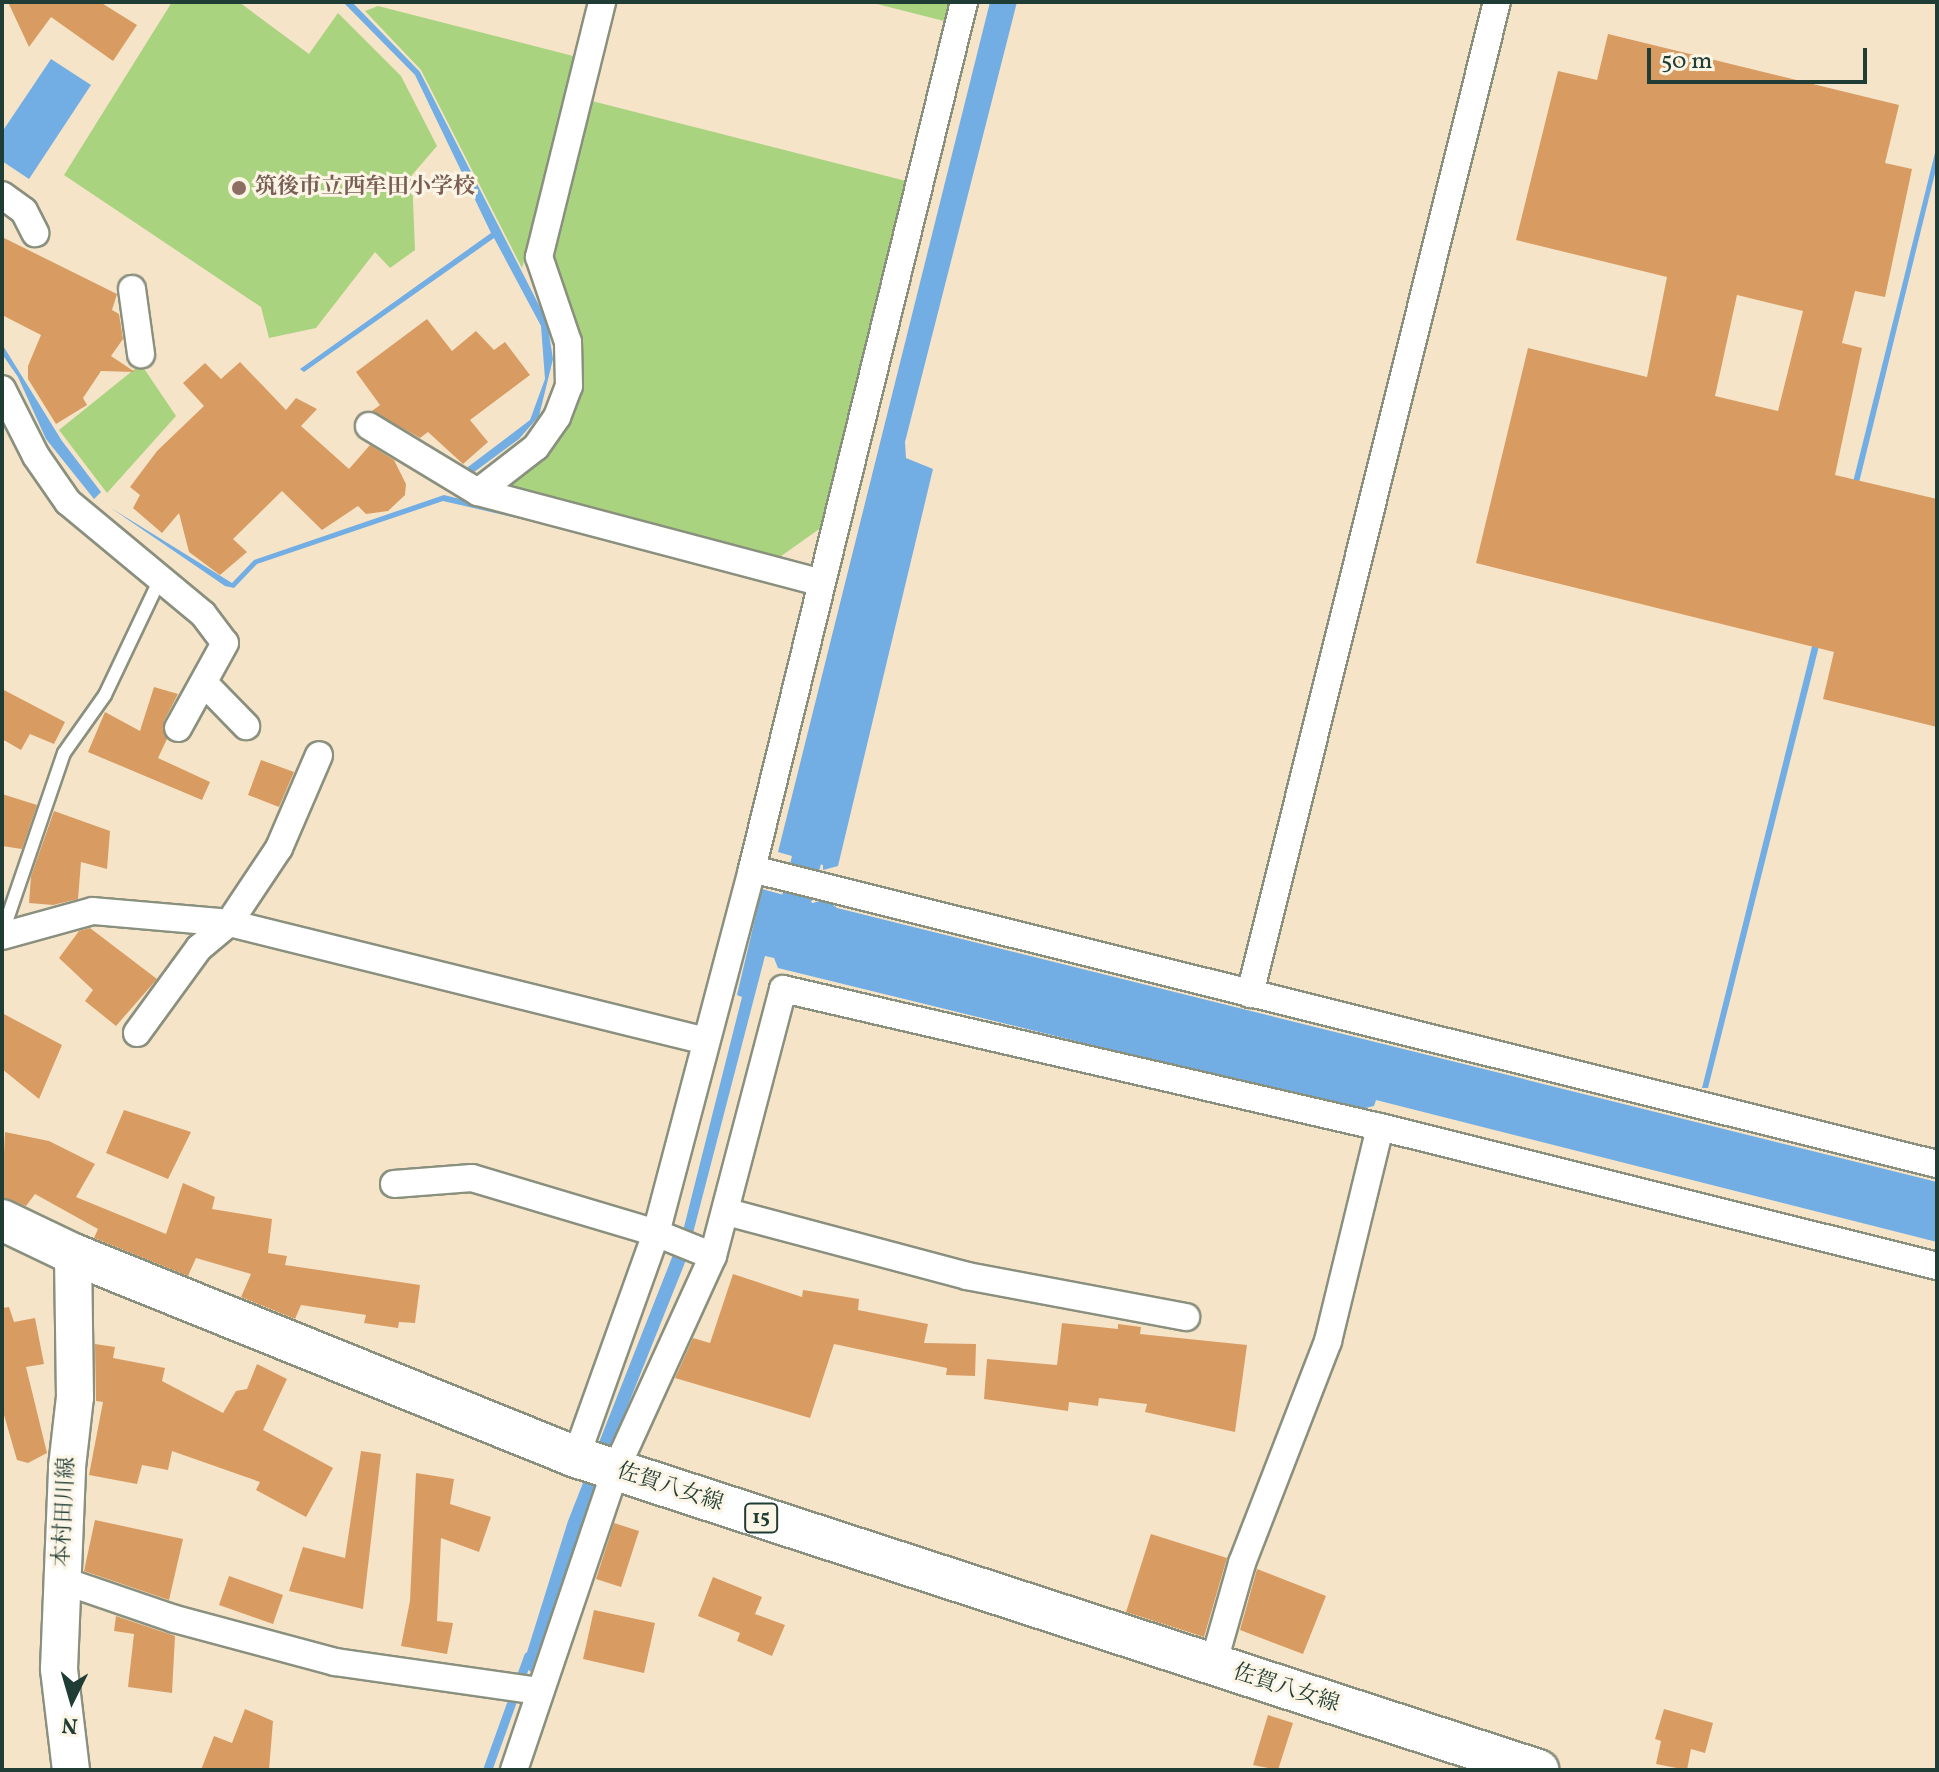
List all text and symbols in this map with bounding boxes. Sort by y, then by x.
scale bar [1651,32,1871,82]
text: 50 m [1661,45,1713,79]
place label: 筑後市立西牟田小学校 [255,175,475,201]
marker: 筑後市立西牟田小学校 [230,179,248,197]
street label: 本村田川線 [49,1456,81,1568]
street label: 佐賀八女線 [614,1458,726,1518]
road number: 15 [743,1502,779,1534]
street label: 佐賀八女線 [1230,1659,1342,1719]
north arrow [32,1660,112,1740]
text: N [61,1708,79,1741]

